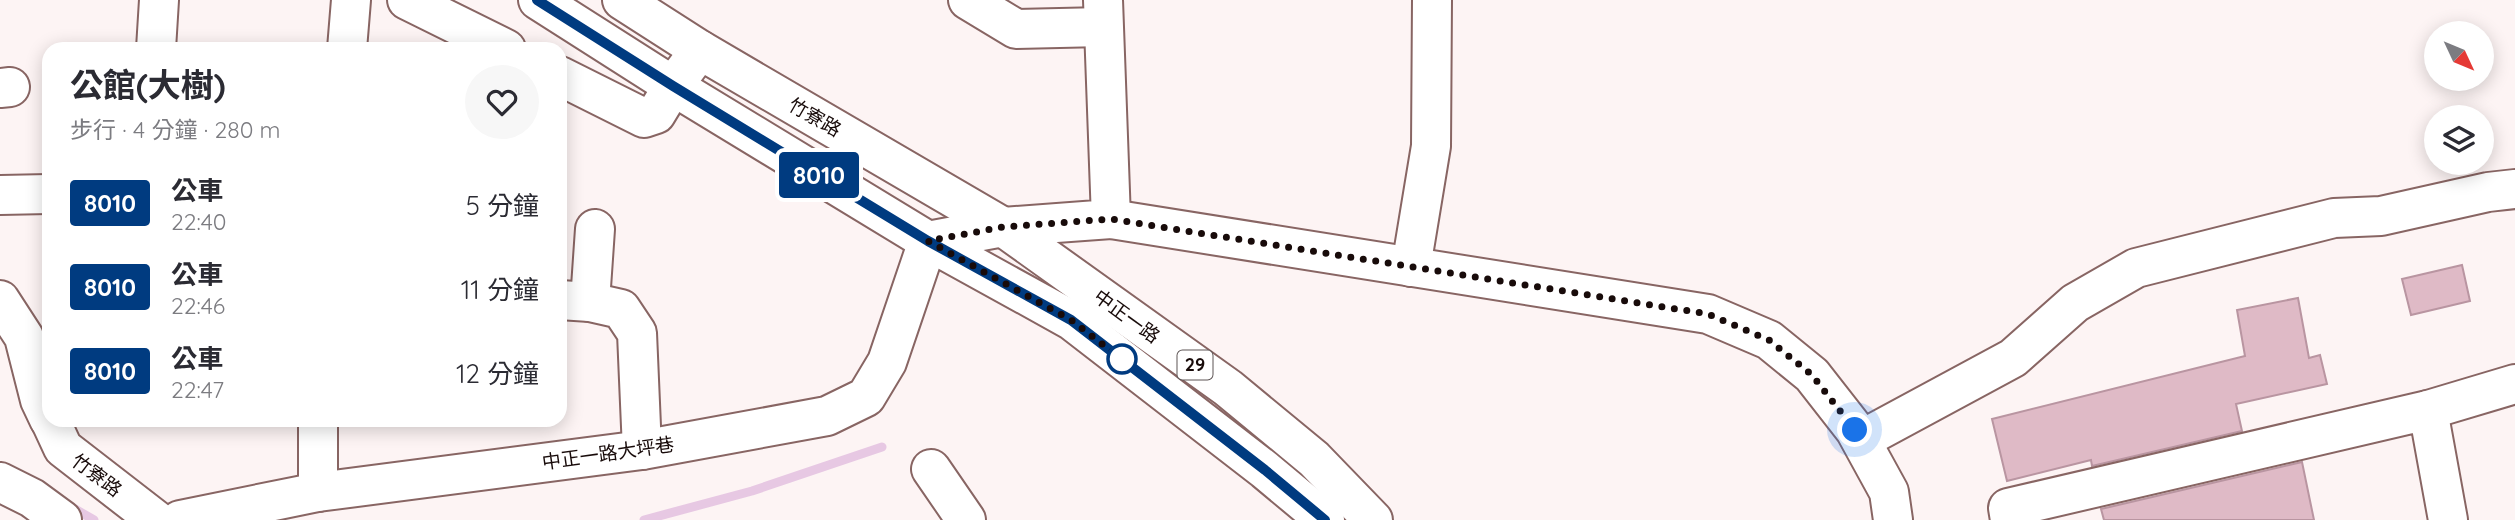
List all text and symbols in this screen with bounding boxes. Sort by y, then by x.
north arrow [2424,21,2494,91]
map controls [2424,21,2494,175]
text: 公館(大樹) [70,64,226,105]
button: heart [465,65,539,139]
street label: 竹寮路 [784,92,846,142]
button: layers [2424,105,2494,175]
text: 步行 · 4 分鐘 · 280 m [70,115,281,144]
line badge: 8010 [770,152,868,198]
text: 8010 [793,160,845,190]
text: 公車 [171,174,223,207]
text: 8010 [84,188,136,218]
text: 5 分鐘 [466,189,539,222]
text: 22:40 [171,207,227,236]
text: 公車 [171,258,223,291]
text: 8010 [84,272,136,302]
text: 11 分鐘 [461,273,539,306]
street label: 中正一路 [1089,284,1165,348]
text: 22:46 [171,291,225,320]
text: 公車 [171,342,223,375]
unlabelled marker [1107,344,1137,374]
road number: 29 [1178,351,1212,380]
text: 8010 [84,356,136,386]
text: 12 分鐘 [456,357,539,390]
text: 22:47 [171,375,224,404]
your location [1837,412,1872,447]
street label: 中正一路大坪巷 [540,432,676,474]
street label: 竹寮路 [67,448,127,502]

